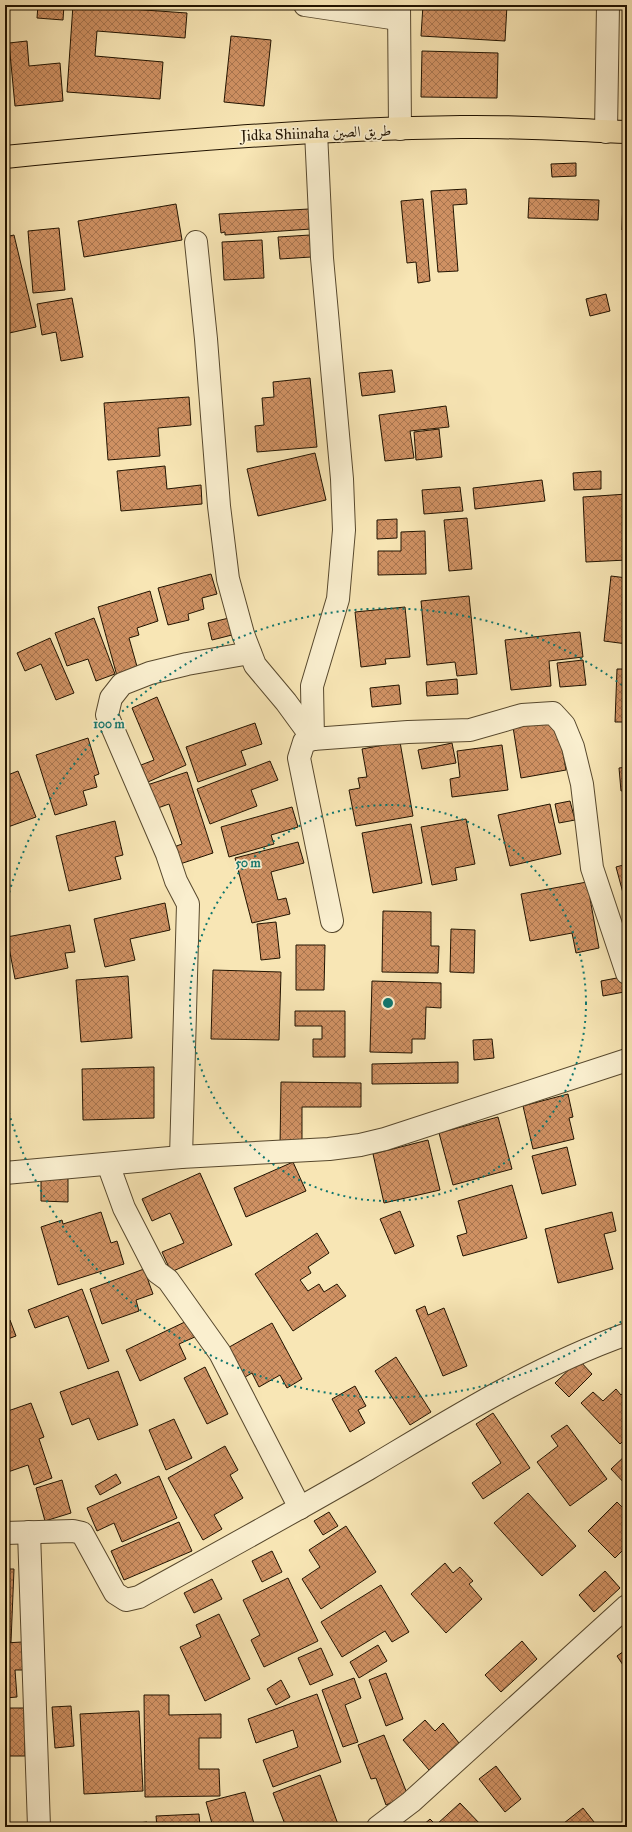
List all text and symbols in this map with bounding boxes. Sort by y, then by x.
street label: Jidka Shiinaha طريق الصين [238,121,392,146]
text: 100 m [93,717,126,731]
text: 50 m [235,856,262,870]
centre of rings [381,996,395,1010]

